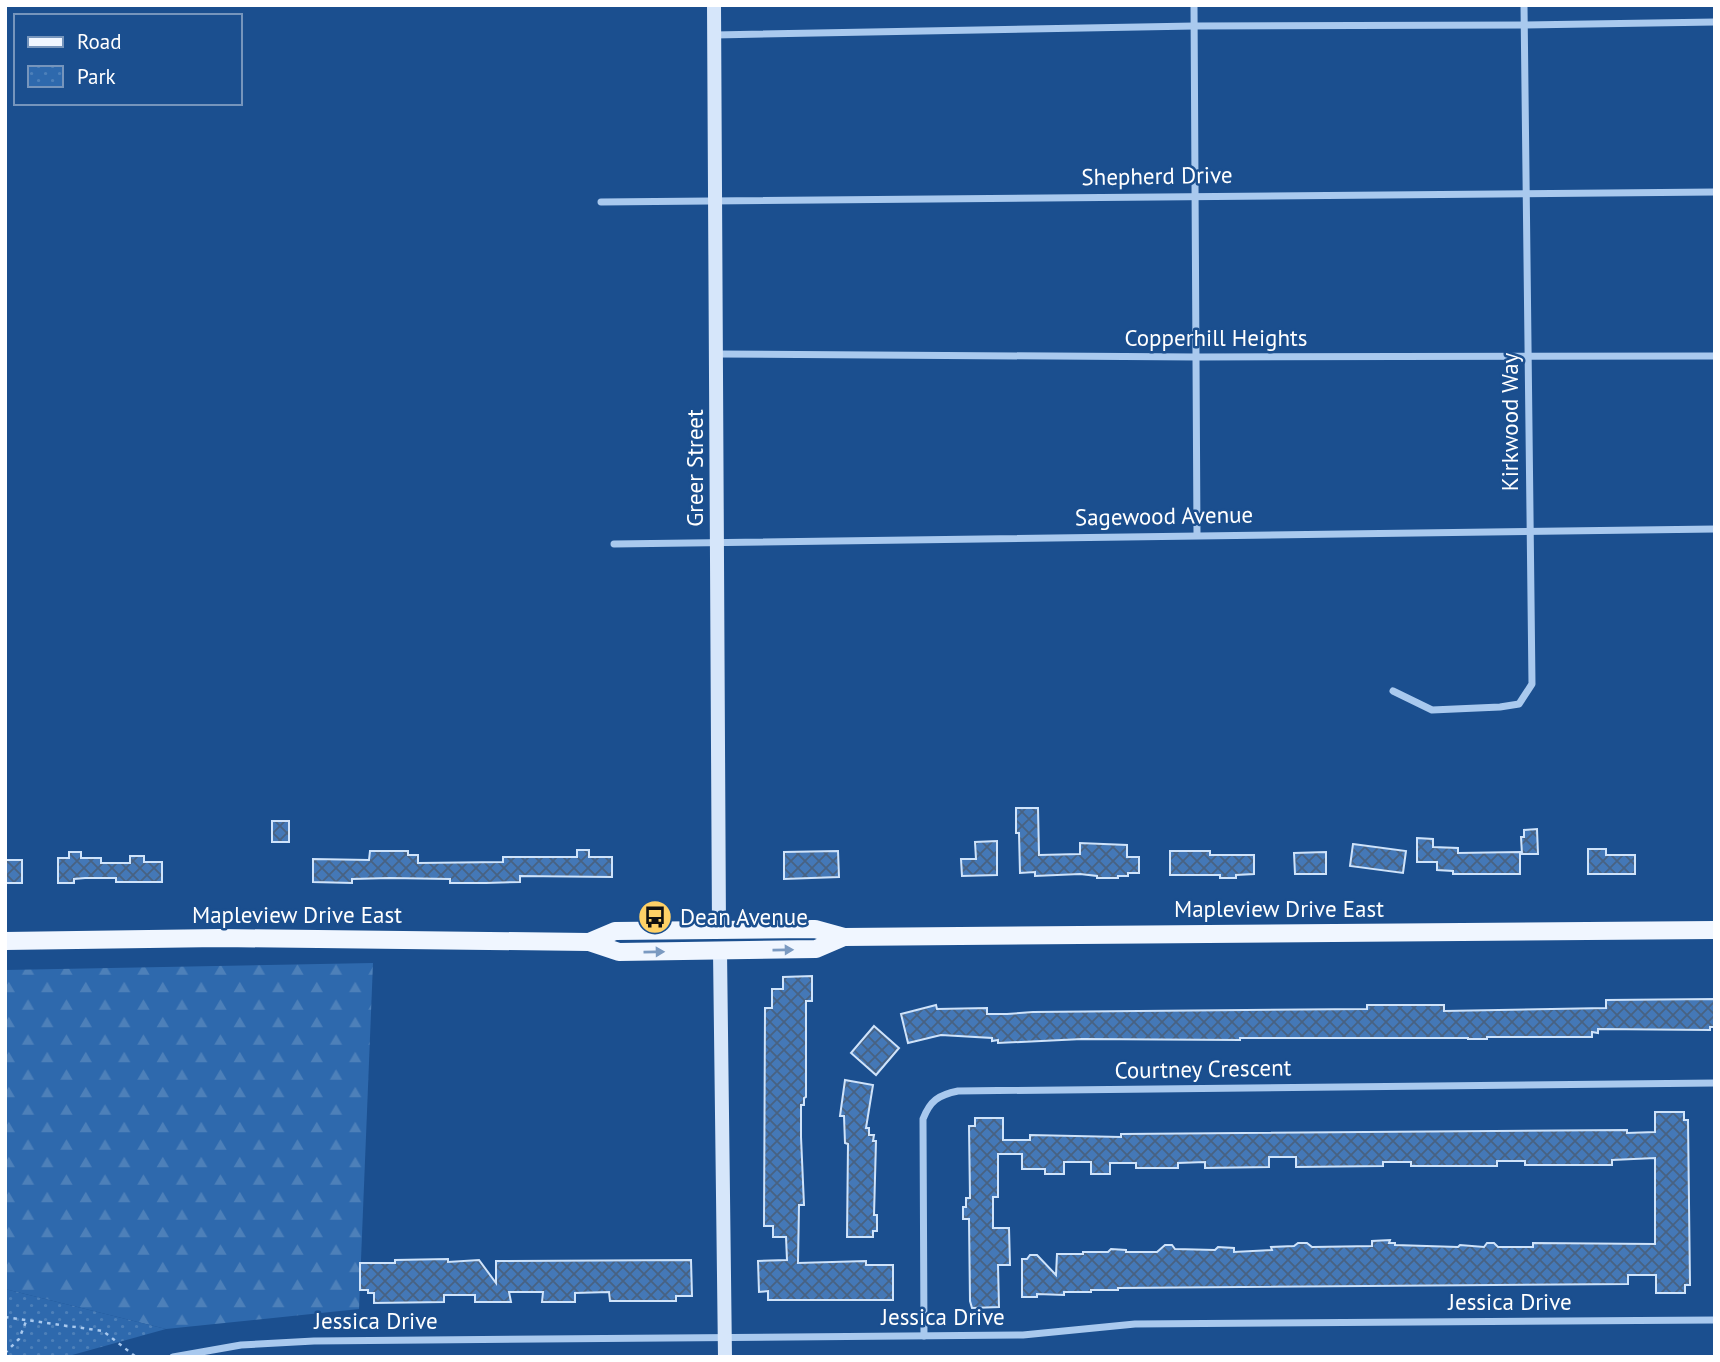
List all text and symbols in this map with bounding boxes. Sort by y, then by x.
legend [14,14,242,105]
text: Road [77,28,121,55]
text: Park [77,63,116,90]
street label: Shepherd Drive [1081,160,1233,191]
street label: Copperhill Heights [1124,323,1308,352]
street label: Kirkwood Way [1495,352,1524,491]
street label: Greer Street [680,409,709,527]
street label: Sagewood Avenue [1075,499,1253,532]
street label: Mapleview Drive East [1174,894,1384,923]
bus stop icon: Dean Avenue [636,898,674,936]
street label: Mapleview Drive East [192,900,402,929]
place label: Dean Avenue [680,902,808,931]
one-way arrow [773,944,795,955]
one-way arrow [643,946,665,958]
street label: Courtney Crescent [1114,1052,1292,1085]
street label: Jessica Drive [1447,1287,1572,1316]
street label: Jessica Drive [880,1302,1005,1331]
street label: Jessica Drive [313,1306,438,1335]

